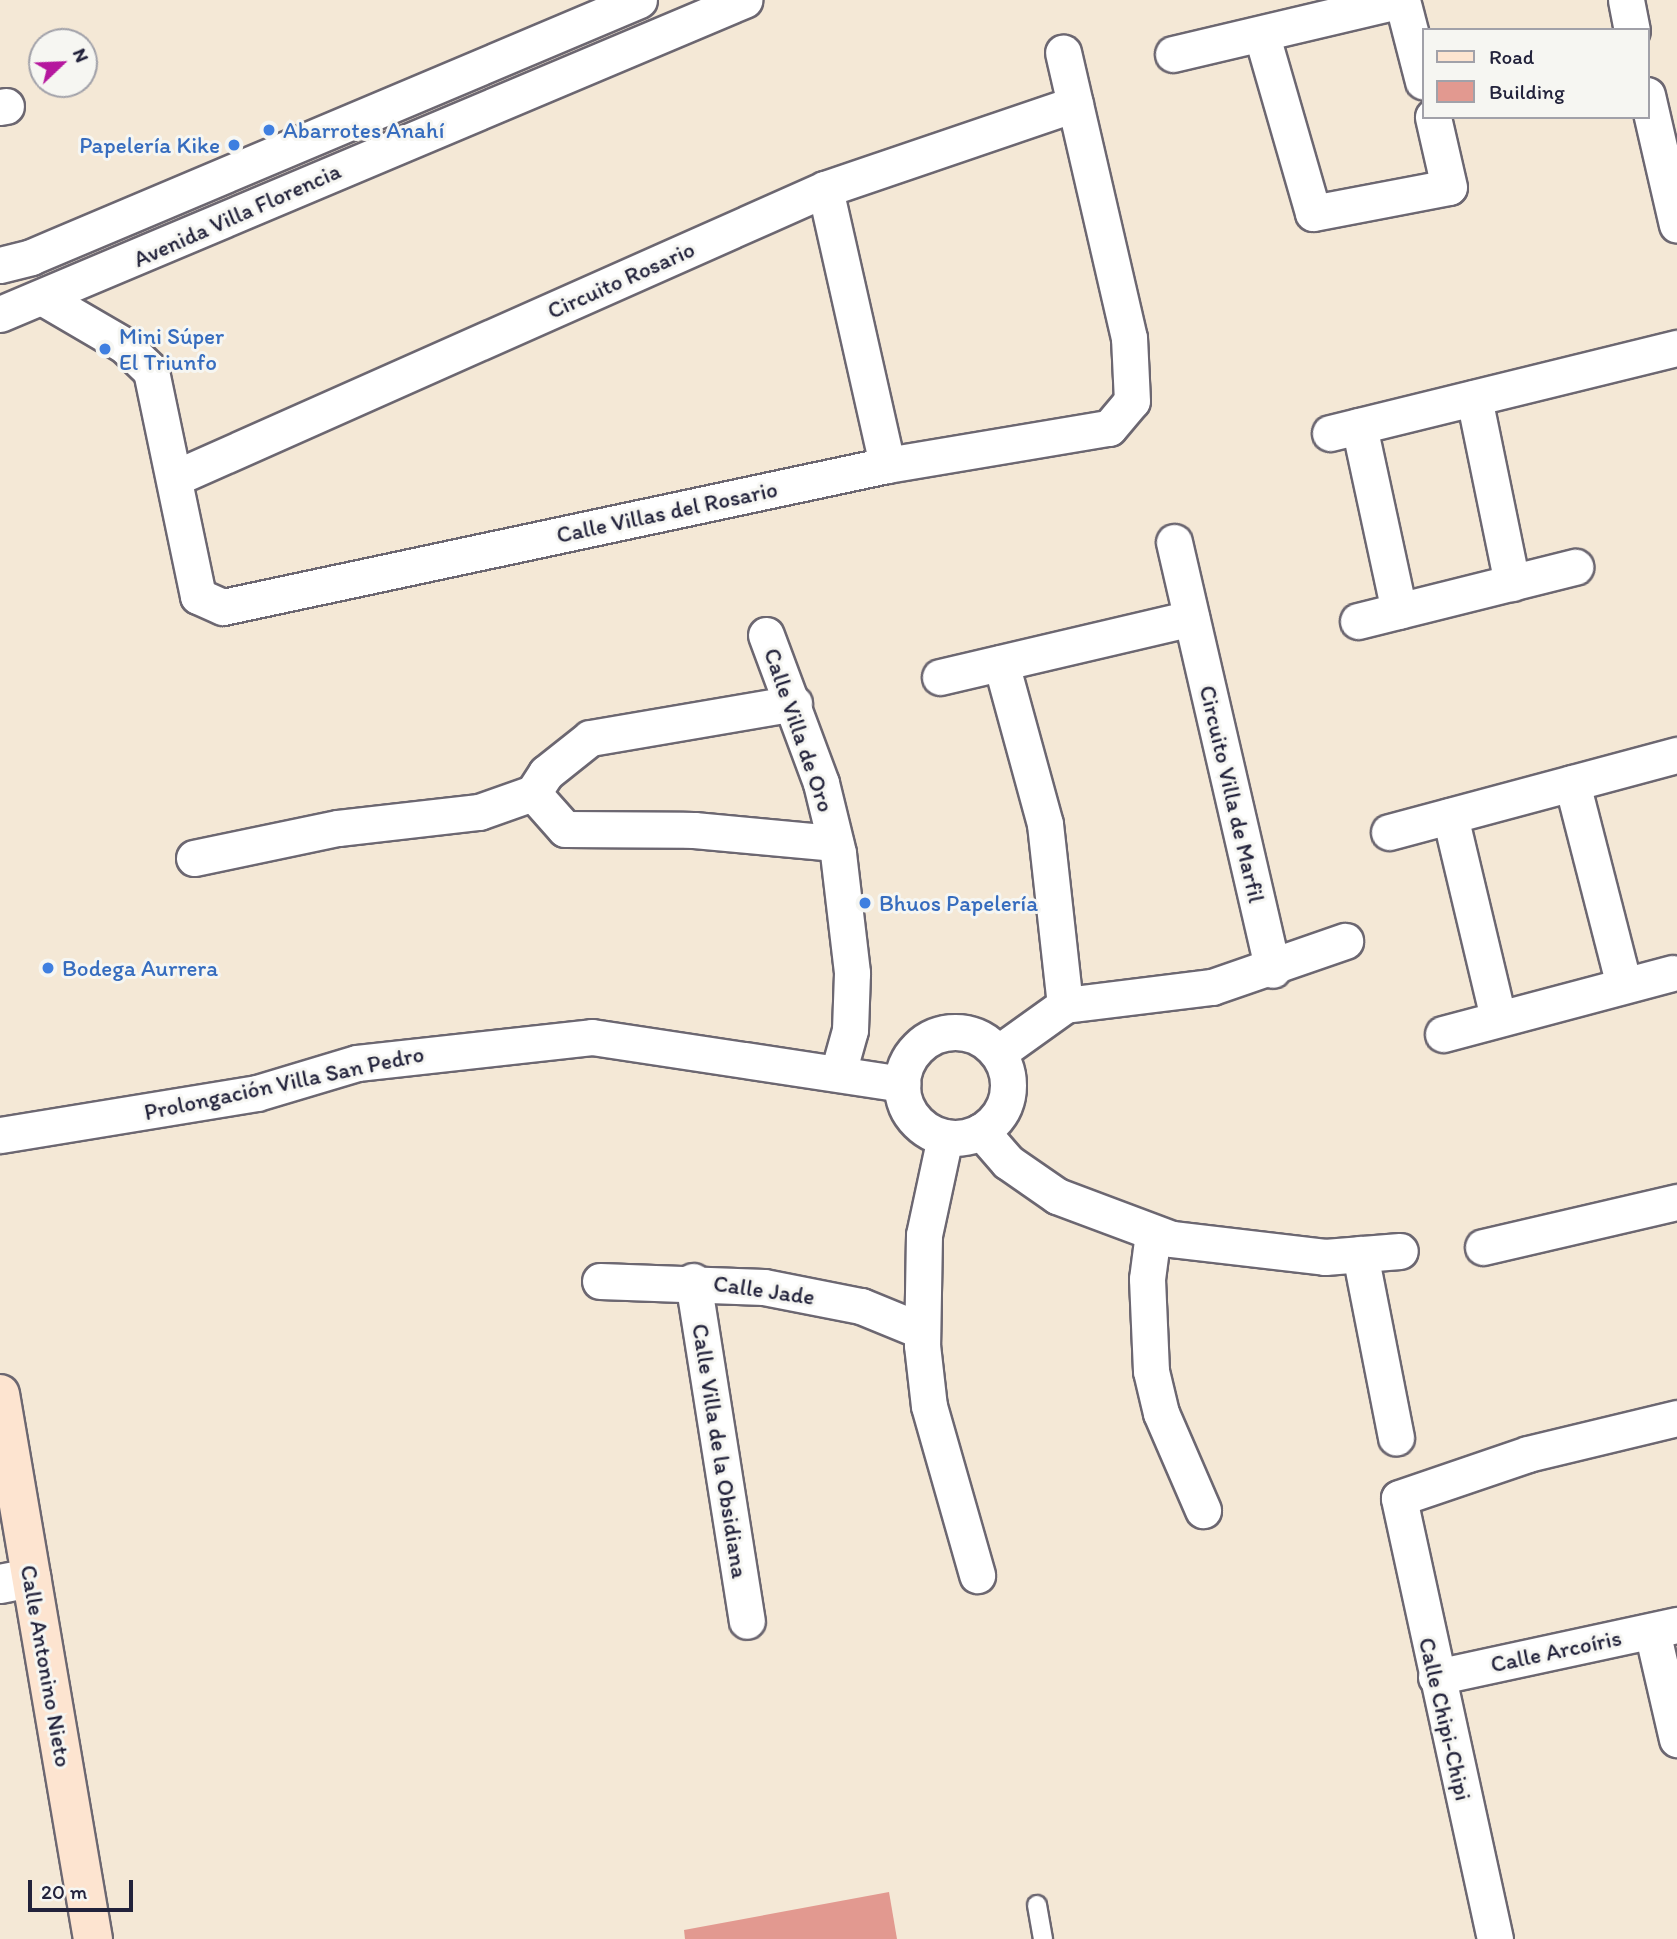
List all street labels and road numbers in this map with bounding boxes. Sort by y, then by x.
street label: Avenida Villa Florencia [129,157,345,273]
street label: Circuito Rosario [543,235,699,325]
street label: Calle Villas del Rosario [555,475,779,549]
street label: Calle Villa de Oro [758,645,840,815]
street label: Circuito Villa de Marfil [1194,683,1270,905]
street label: Prolongación Villa San Pedro [142,1040,426,1126]
street label: Calle Jade [711,1269,817,1311]
street label: Calle Villa de la Obsidiana [686,1322,754,1580]
street label: Calle Antonino Nieto [15,1562,77,1770]
street label: Calle Arcoíris [1488,1624,1624,1678]
street label: Calle Chipi-Chipi [1413,1635,1477,1803]

